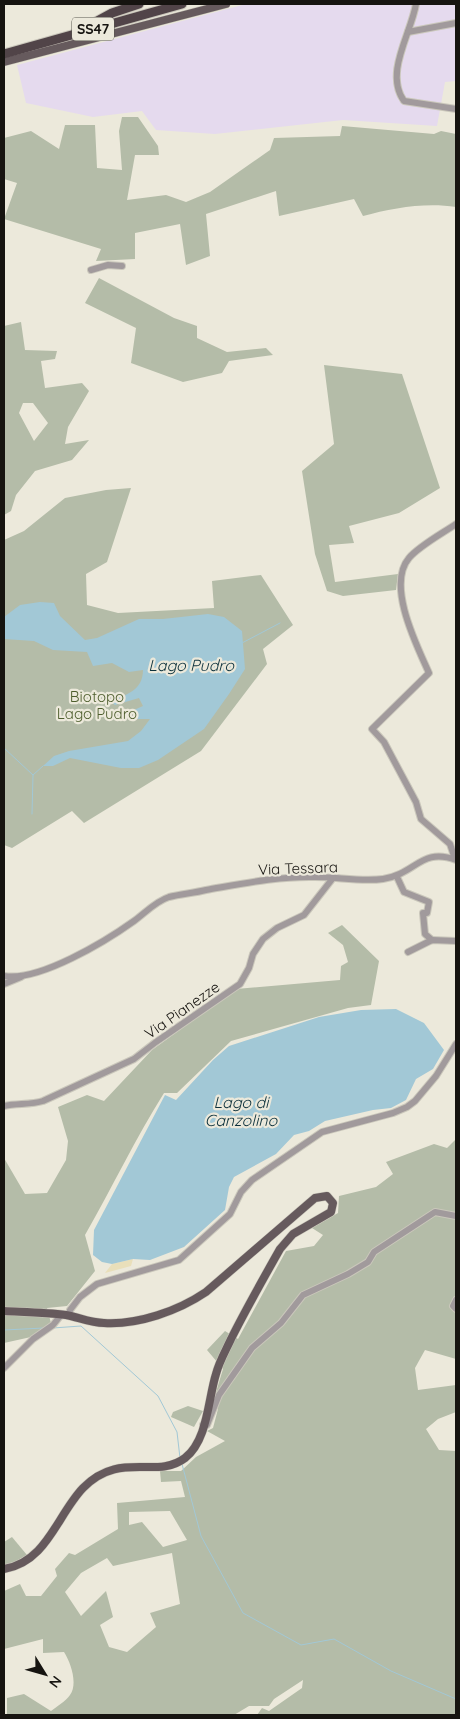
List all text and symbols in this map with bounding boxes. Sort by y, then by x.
road number: SS47 [72,18,114,40]
water label: Lago Pudro [148,655,235,675]
park label: Biotopo Lago Pudro [57,687,137,723]
street label: Via Tessara [258,857,338,879]
street label: Via Pianezze [141,977,223,1043]
water label: Lago di Canzolino [205,1092,279,1130]
north arrow [20,1649,70,1699]
text: N [45,1672,66,1691]

